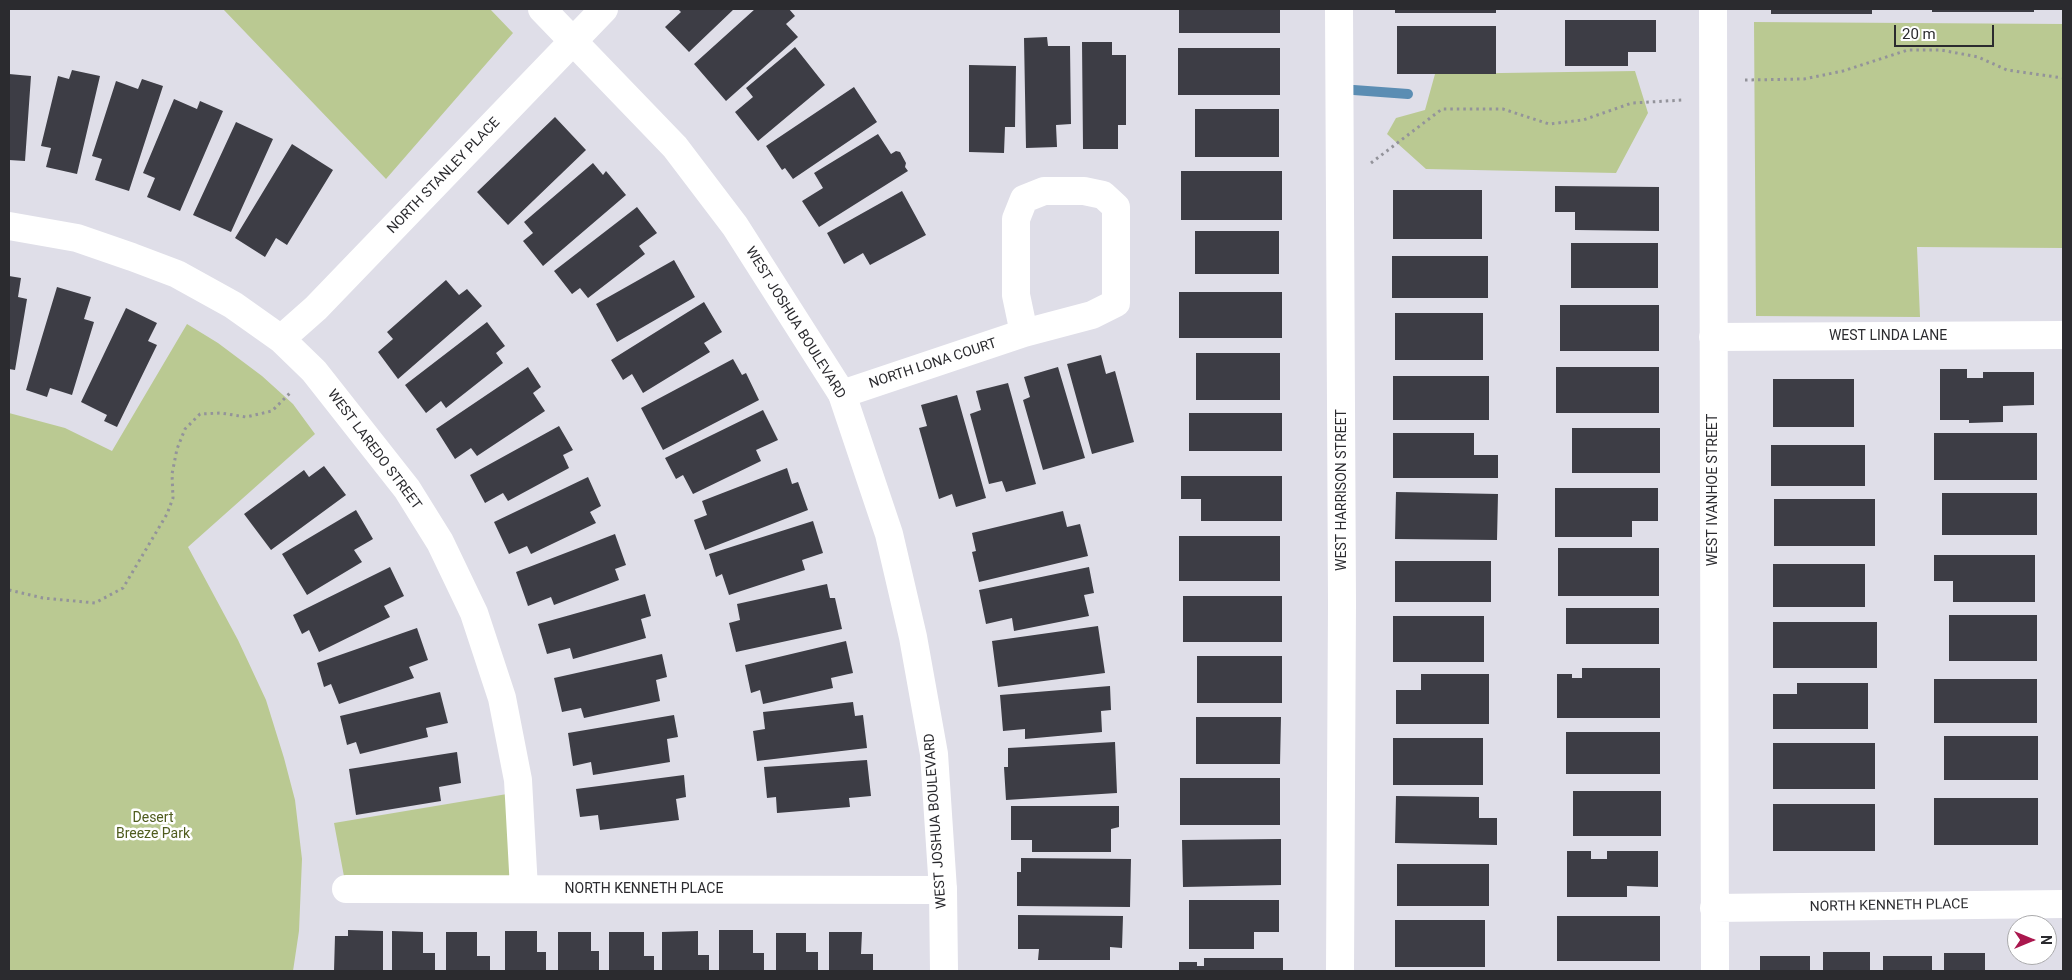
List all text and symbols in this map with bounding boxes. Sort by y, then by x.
scale bar [1897,15,1997,47]
text: 20 m [1902,25,1936,43]
street label: NORTH STANLEY PLACE [384,115,504,237]
street label: WEST JOSHUA BOULEVARD [741,244,849,402]
street label: WEST LINDA LANE [1829,328,1947,344]
street label: NORTH LONA COURT [867,335,999,393]
street label: WEST LAREDO STREET [323,387,425,513]
street label: WEST HARRISON STREET [1334,409,1350,571]
street label: WEST IVANHOE STREET [1705,414,1721,566]
street label: WEST JOSHUA BOULEVARD [921,733,951,909]
park label: Desert Breeze Park [116,810,190,842]
street label: NORTH KENNETH PLACE [565,881,723,897]
street label: NORTH KENNETH PLACE [1809,896,1969,916]
north arrow [2007,915,2057,965]
text: N [2038,935,2054,945]

